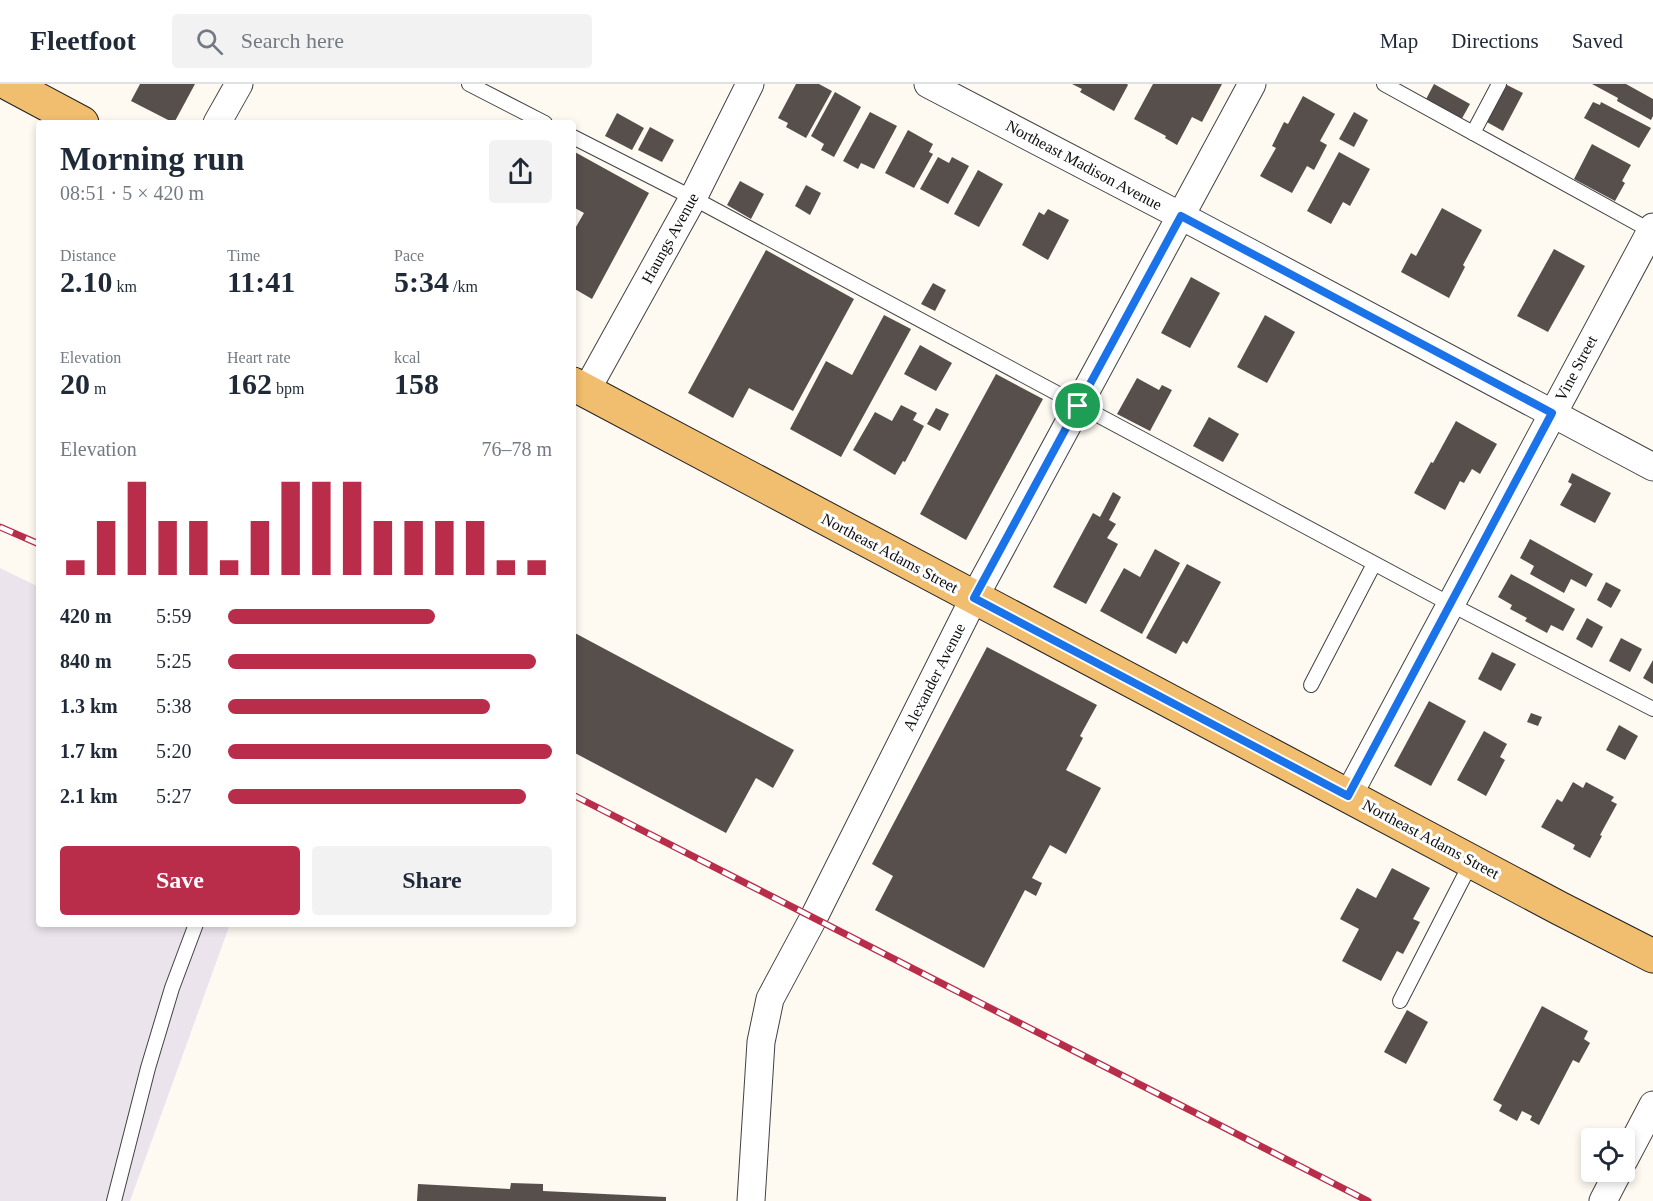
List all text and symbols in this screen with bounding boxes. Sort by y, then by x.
search box [172,14,592,68]
text: Fleetfoot [30,25,136,56]
icon: search [193,25,226,58]
text: Search here [241,28,344,53]
text: Map [1380,29,1418,53]
text: Directions [1451,29,1539,53]
text: Saved [1572,29,1623,53]
street label: Northeast Madison Avenue [1003,117,1165,213]
button: share [489,140,552,203]
text: Morning run [60,141,244,177]
text: 08:51 · 5 × 420 m [60,182,204,204]
street label: Haungs Avenue [638,190,703,287]
text: Distance [60,247,116,264]
text: Time [227,247,260,264]
text: Pace [394,247,424,264]
text: 2.10 [60,265,113,298]
text: 11:41 [227,265,295,298]
text: 5:34 [394,265,449,298]
text: km [113,278,137,295]
text: /km [449,278,478,295]
street label: Vine Street [1552,332,1601,404]
text: Elevation [60,349,121,366]
text: Heart rate [227,349,291,366]
text: kcal [394,349,421,366]
text: 20 [60,367,90,400]
text: 162 [227,367,272,400]
text: 158 [394,367,439,400]
text: m [90,380,106,397]
text: bpm [272,380,304,397]
pin [1052,380,1103,431]
icon: arrive [1061,389,1094,422]
text: Elevation [60,438,137,460]
text: 76–78 m [481,438,552,460]
street label: Northeast Adams Street [819,510,962,596]
text: 420 m [60,605,112,627]
text: 5:59 [156,605,192,627]
street label: Alexander Avenue [900,620,968,734]
text: 840 m [60,650,112,672]
text: 5:25 [156,650,192,672]
text: 1.3 km [60,695,118,717]
text: 5:38 [156,695,192,717]
text: 1.7 km [60,740,118,762]
text: 5:20 [156,740,192,762]
text: 2.1 km [60,785,118,807]
text: 5:27 [156,785,192,807]
street label: Northeast Adams Street [1360,796,1503,882]
button: Save [60,846,300,915]
button: Share [312,846,552,915]
map controls [1581,1128,1635,1182]
button: locate [1581,1128,1635,1182]

